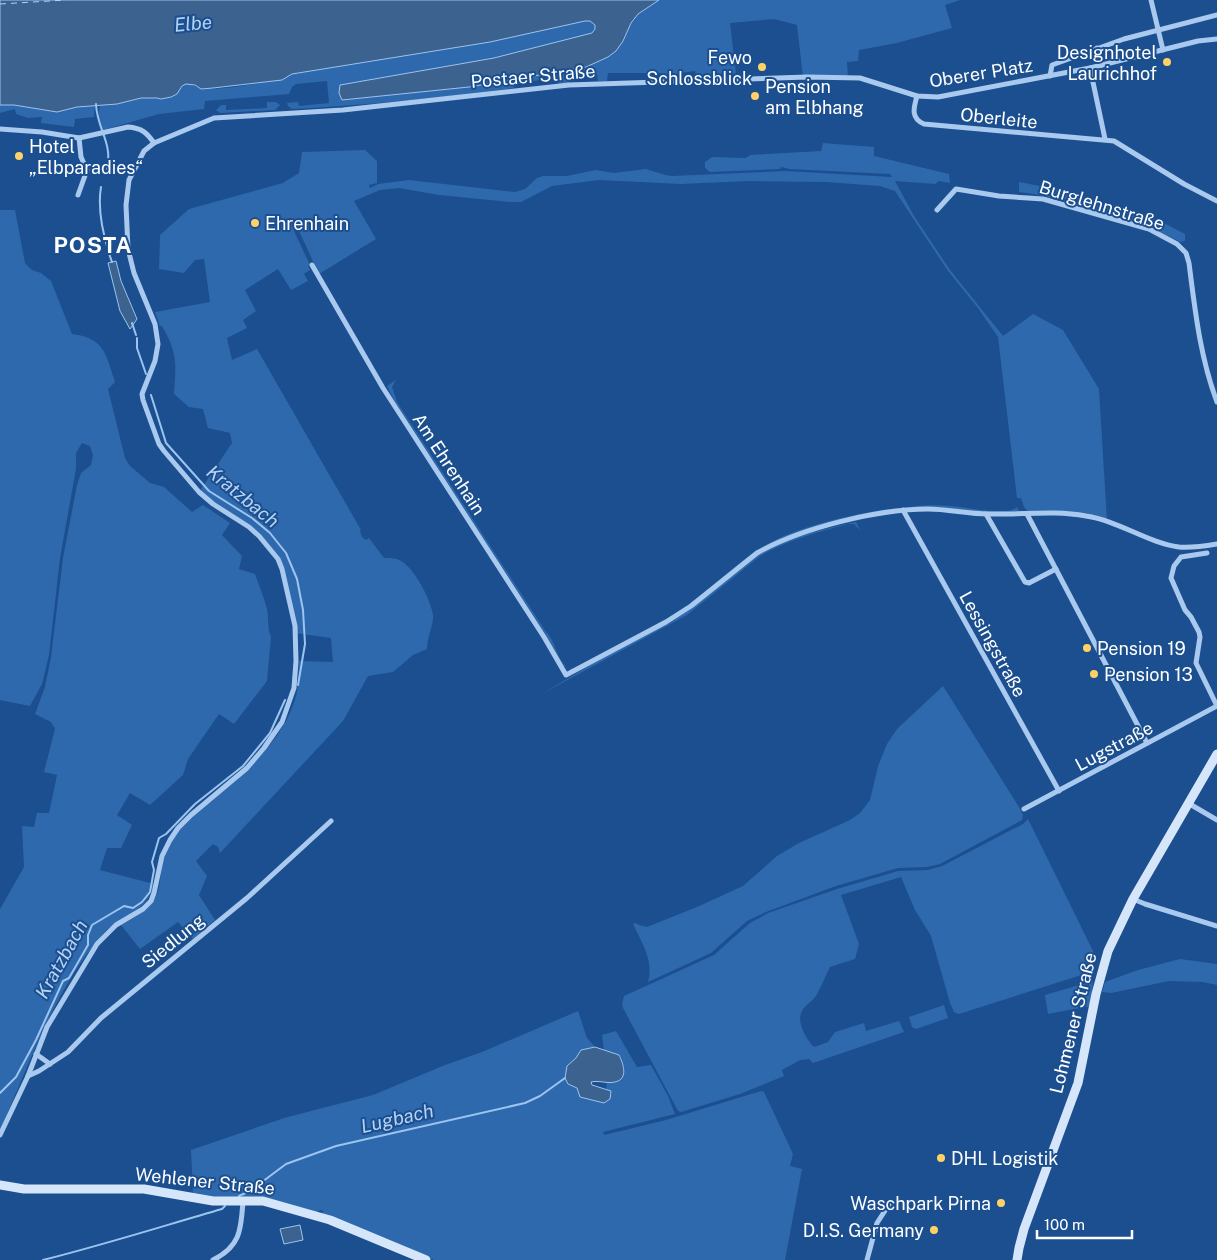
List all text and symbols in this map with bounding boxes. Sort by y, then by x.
water label: Elbe [173,10,213,36]
place label: Designhotel Laurichhof [1057,42,1157,84]
place label: Fewo Schlossblick [646,47,752,89]
street label: Oberer Platz [928,54,1034,92]
marker: Designhotel Laurichhof [1161,56,1173,68]
street label: Postaer Straße [470,60,596,92]
marker: Fewo Schlossblick [756,61,768,73]
place label: Pension am Elbhang [765,76,864,118]
marker: Pension am Elbhang [749,90,761,102]
street label: Oberleite [959,103,1039,133]
place label: Hotel „Elbparadies“ [29,136,143,178]
marker: Hotel „Elbparadies“ [13,150,25,162]
street label: Burglehnstraße [1037,176,1167,234]
place label: Ehrenhain [265,213,349,234]
marker: Ehrenhain [249,217,261,229]
district label: POSTA [53,232,133,258]
street label: Am Ehrenhain [408,409,490,519]
water label: Kratzbach [202,460,284,532]
street label: Lessingstraße [955,587,1031,701]
place label: Pension 19 [1097,638,1186,659]
marker: Pension 19 [1081,642,1093,654]
place label: Pension 13 [1104,664,1193,685]
marker: Pension 13 [1088,668,1100,680]
street label: Lugstraße [1071,717,1157,775]
street label: Siedlung [137,909,209,973]
water label: Kratzbach [30,916,92,1002]
street label: Lohmener Straße [1045,950,1101,1096]
water label: Lugbach [358,1099,436,1137]
place label: DHL Logistik [951,1148,1058,1169]
marker: DHL Logistik [935,1152,947,1164]
street label: Wehlener Straße [134,1163,276,1199]
place label: Waschpark Pirna [850,1193,991,1214]
marker: Waschpark Pirna [995,1197,1007,1209]
scale bar [1037,1208,1132,1240]
text: 100 m [1044,1216,1085,1233]
place label: D.I.S. Germany [803,1220,924,1241]
marker: D.I.S. Germany [928,1224,940,1236]

